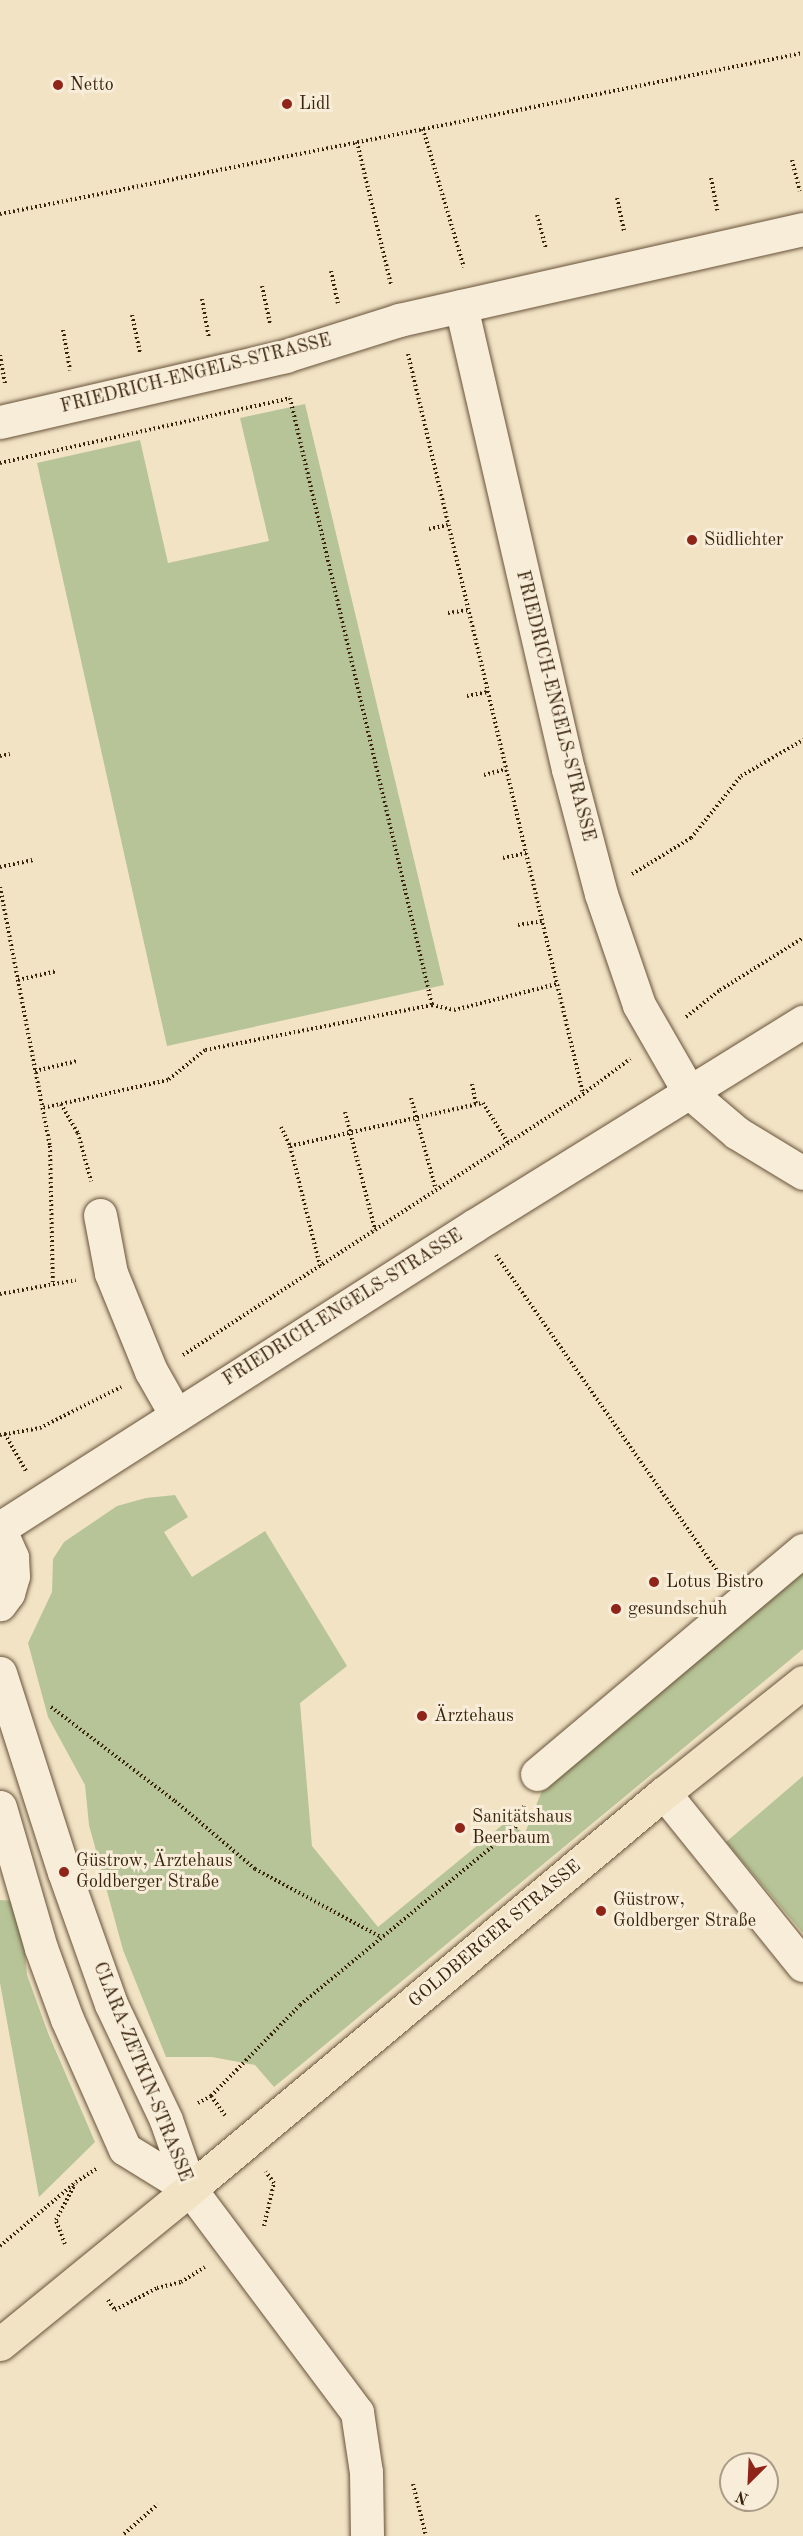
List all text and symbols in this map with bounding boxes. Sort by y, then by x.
place label: Netto [70,74,114,96]
marker: Netto [51,78,65,92]
place label: Lidl [299,93,330,115]
marker: Lidl [280,97,294,111]
street label: FRIEDRICH-ENGELS-STRASSE [58,330,334,418]
place label: Südlichter [704,529,783,551]
marker: Südlichter [685,533,699,547]
street label: FRIEDRICH-ENGELS-STRASSE [511,568,599,844]
street label: FRIEDRICH-ENGELS-STRASSE [219,1225,467,1391]
place label: Lotus Bistro [666,1571,763,1593]
marker: Lotus Bistro [647,1575,661,1589]
place label: gesundschuh [628,1598,727,1620]
marker: gesundschuh [609,1602,623,1616]
place label: Ärztehaus [434,1705,514,1727]
marker: Ärztehaus [415,1709,429,1723]
place label: Sanitätshaus Beerbaum [472,1807,572,1850]
marker: Sanitätshaus Beerbaum [453,1821,467,1835]
place label: Güstrow, Ärztehaus Goldberger Straße [76,1851,232,1894]
street label: GOLDBERGER STRASSE [405,1856,585,2012]
marker: Güstrow, Ärztehaus Goldberger Straße [57,1865,71,1879]
place label: Güstrow, Goldberger Straße [613,1890,756,1932]
marker: Güstrow, Goldberger Straße [594,1904,608,1918]
street label: CLARA-ZETKIN-STRASSE [88,1959,196,2185]
north arrow [719,2452,779,2512]
text: N [734,2487,751,2506]

